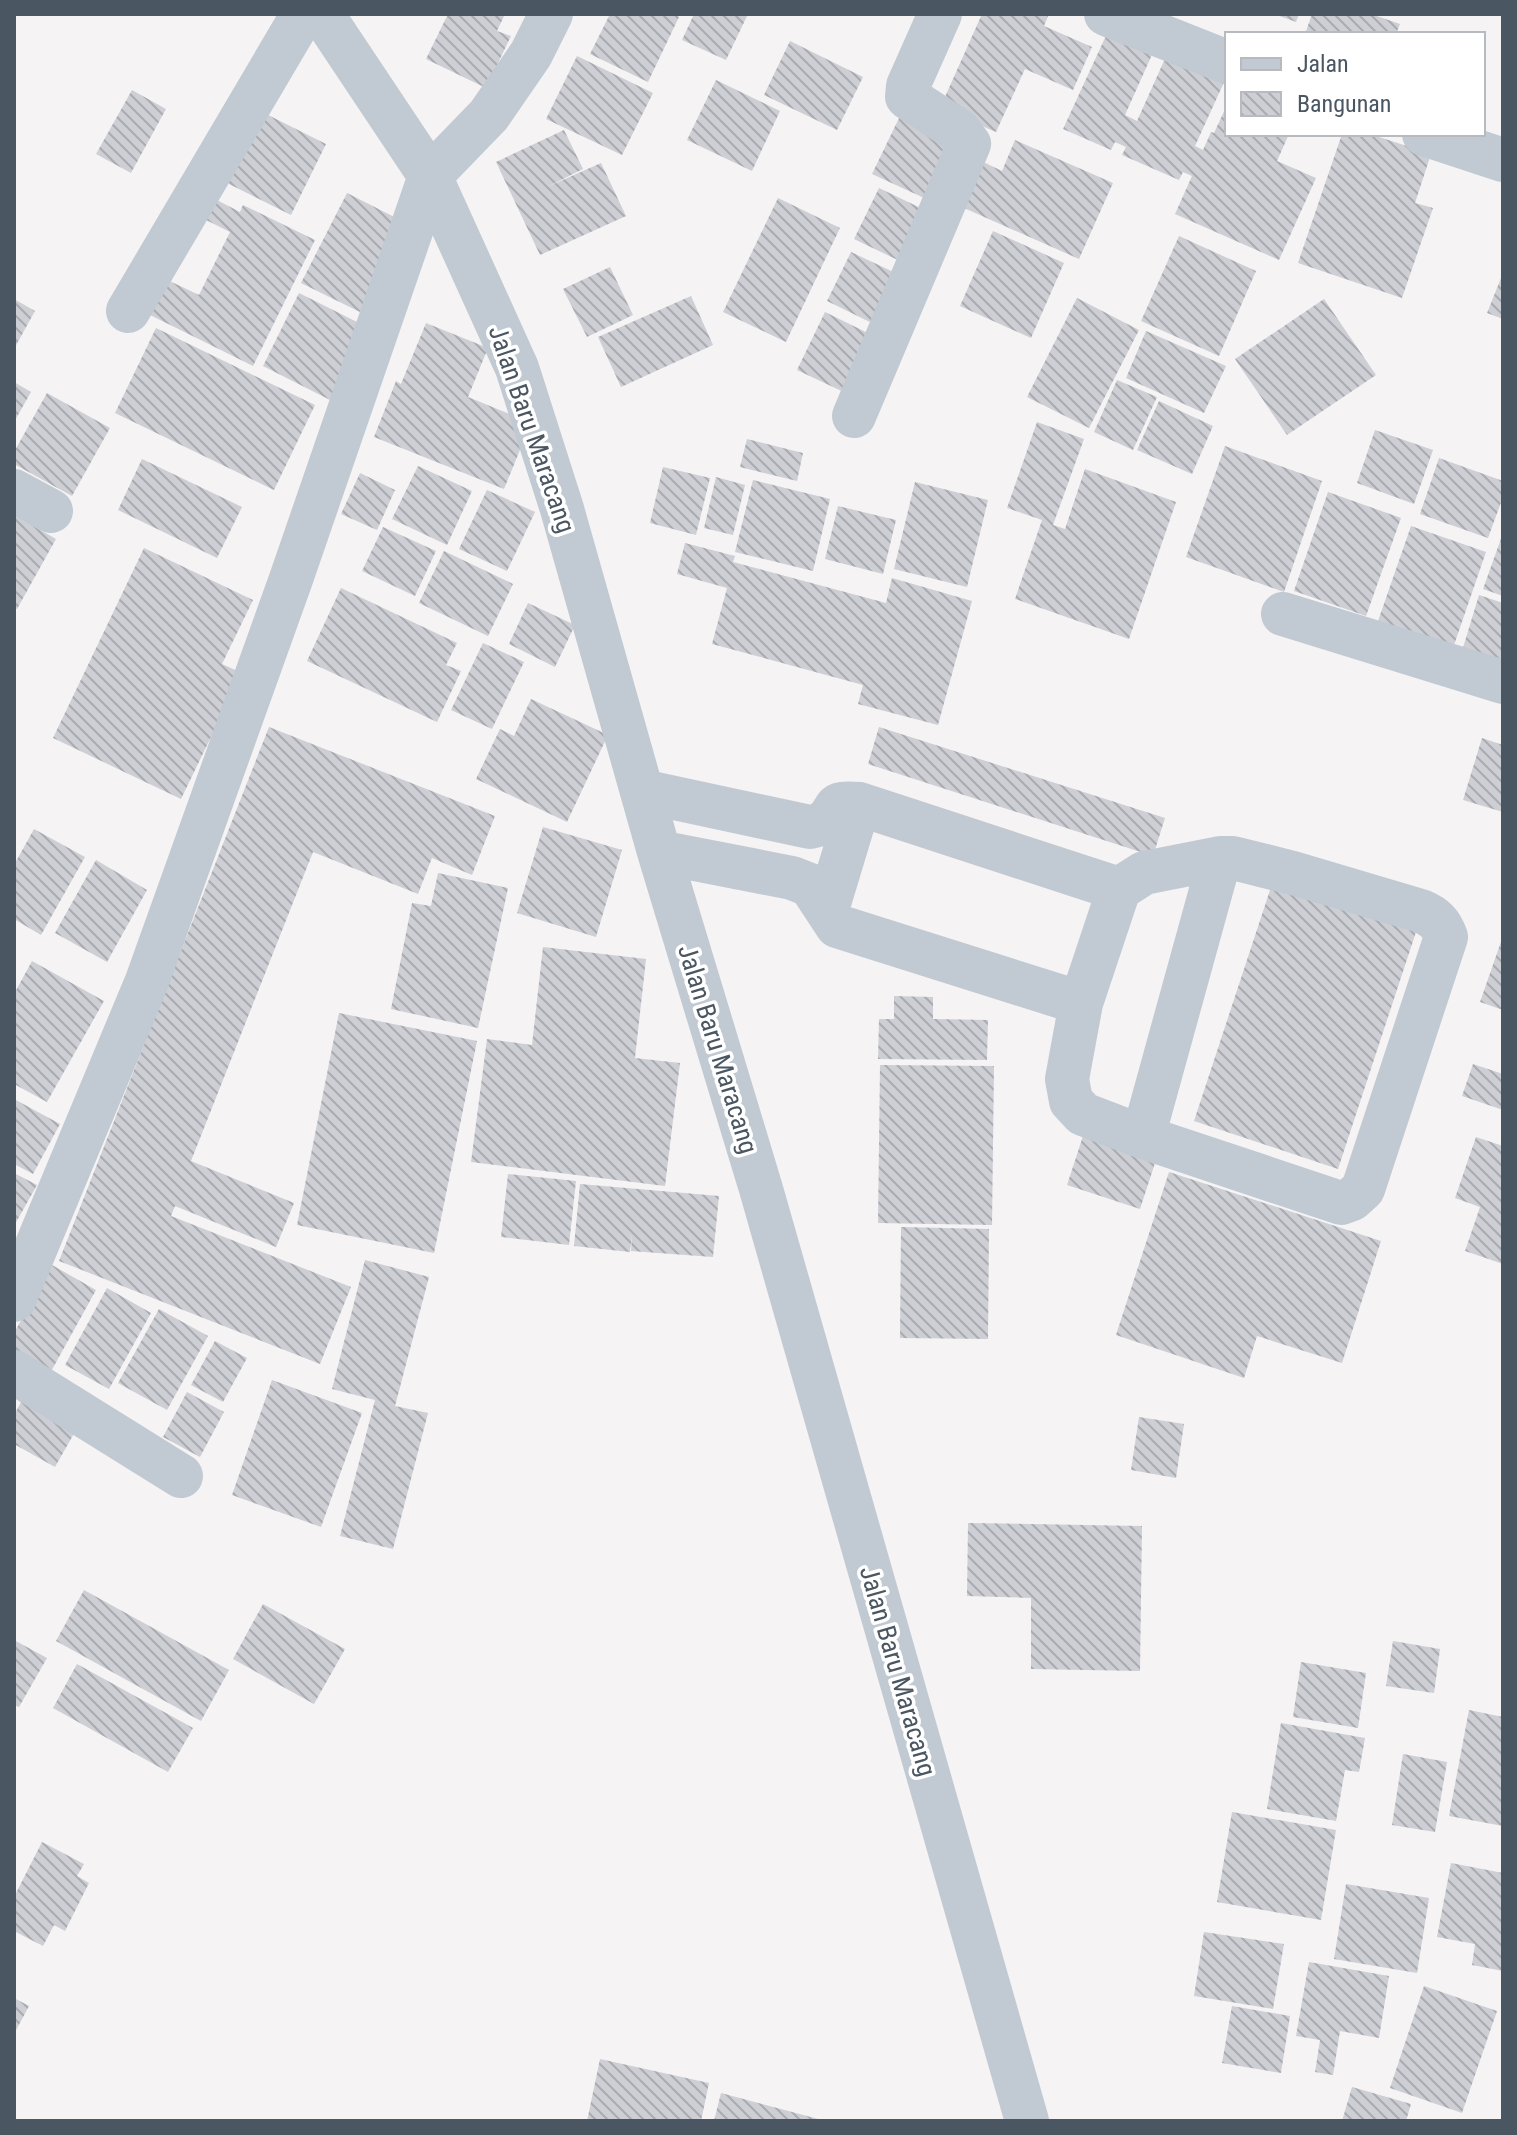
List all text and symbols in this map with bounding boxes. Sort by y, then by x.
legend [1225,32,1485,136]
text: Jalan [1297,50,1349,78]
text: Bangunan [1297,90,1391,118]
street label: Jalan Baru Maracang [483,322,581,536]
street label: Jalan Baru Maracang [672,941,764,1157]
street label: Jalan Baru Maracang [854,1563,942,1779]

